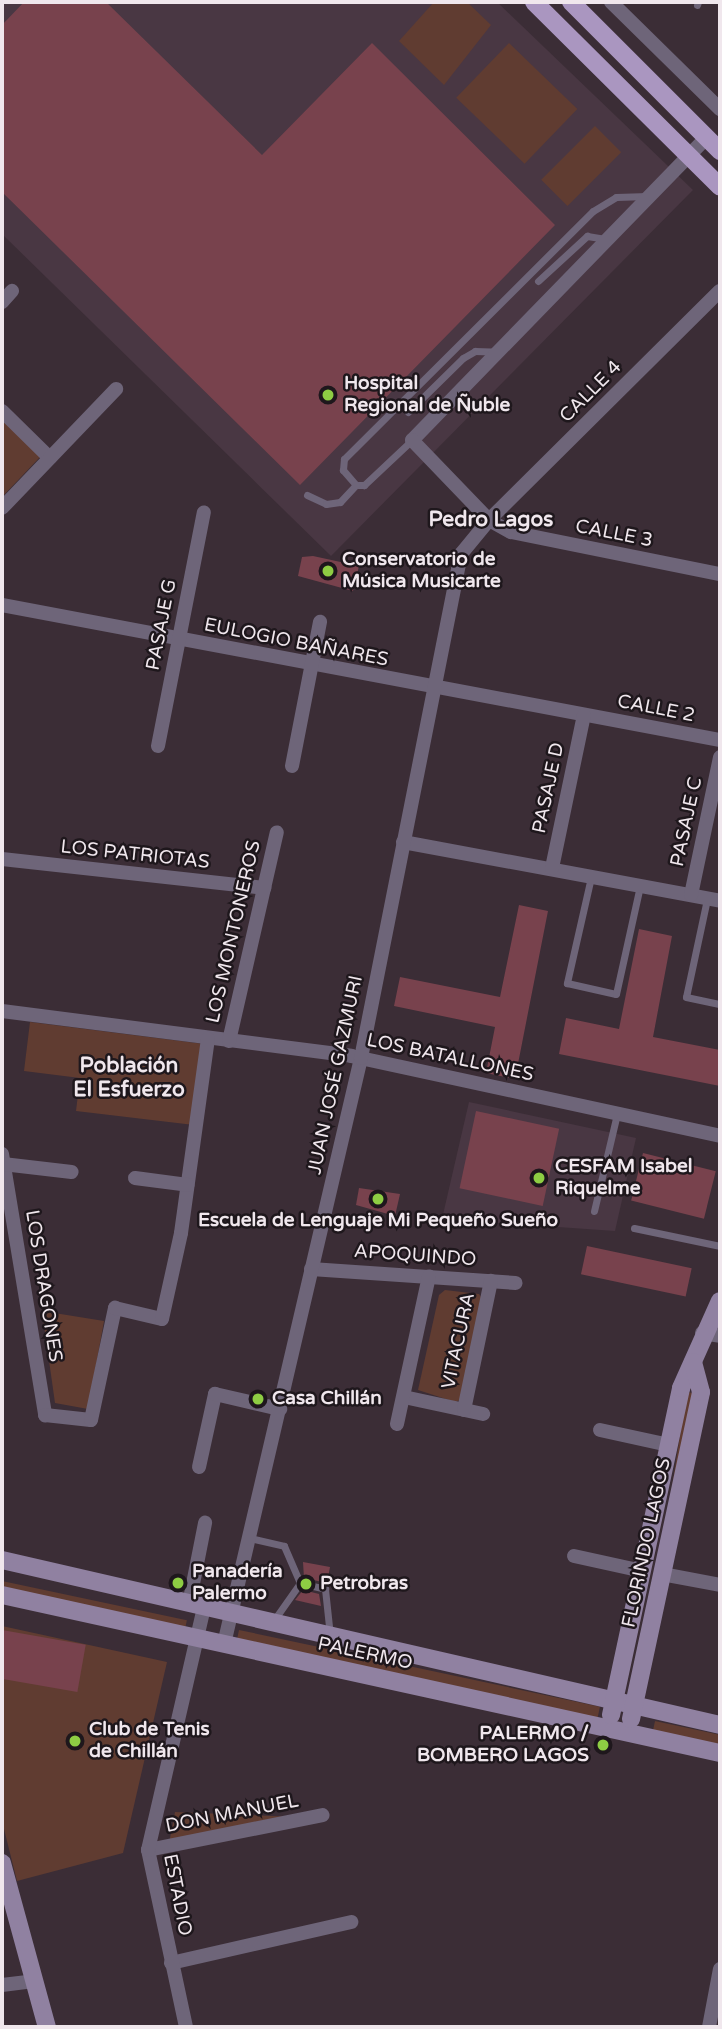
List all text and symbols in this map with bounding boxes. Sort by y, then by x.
street label: CALLE 4 [555,356,627,428]
place label: Hospital Regional de Ñuble [344,373,510,417]
marker: Hospital Regional de Ñuble [318,385,338,405]
district label: Pedro Lagos [429,507,553,533]
street label: CALLE 3 [573,515,655,553]
place label: Conservatorio de Música Musicarte [342,549,501,593]
marker: Conservatorio de Música Musicarte [320,563,336,579]
street label: PASAJE G [142,578,182,672]
street label: EULOGIO BAÑARES [202,614,390,672]
street label: CALLE 2 [615,690,697,728]
street label: PASAJE D [528,741,570,835]
street label: PASAJE C [666,775,708,869]
street label: LOS PATRIOTAS [59,836,211,874]
street label: LOS MONTONEROS [202,839,266,1025]
street label: JUAN JOSÉ GAZMURI [304,974,368,1176]
street label: LOS BATALLONES [364,1029,536,1087]
district label: Población El Esfuerzo [73,1053,185,1103]
place label: CESFAM Isabel Riquelme [555,1156,693,1200]
marker: CESFAM Isabel Riquelme [529,1168,549,1188]
marker: Escuela de Lenguaje Mi Pequeño Sueño [370,1191,386,1207]
street label: LOS DRAGONES [20,1208,66,1364]
place label: Escuela de Lenguaje Mi Pequeño Sueño [198,1210,558,1232]
street label: APOQUINDO [353,1240,477,1272]
street label: VITACURA [438,1291,480,1391]
place label: Casa Chillán [272,1388,382,1410]
marker: Casa Chillán [250,1391,266,1407]
street label: FLORINDO LAGOS [618,1456,676,1630]
place label: Panadería Palermo [192,1561,283,1605]
place label: Petrobras [320,1573,408,1595]
marker: Panadería Palermo [170,1575,186,1591]
marker: Petrobras [298,1576,314,1592]
street label: PALERMO [315,1633,415,1675]
place label: Club de Tenis de Chillán [89,1719,210,1763]
place label: PALERMO / BOMBERO LAGOS [417,1723,589,1767]
marker: Club de Tenis de Chillán [67,1733,83,1749]
marker: PALERMO / BOMBERO LAGOS [595,1737,611,1753]
street label: DON MANUEL [163,1790,301,1838]
street label: ESTADIO [158,1852,196,1938]

